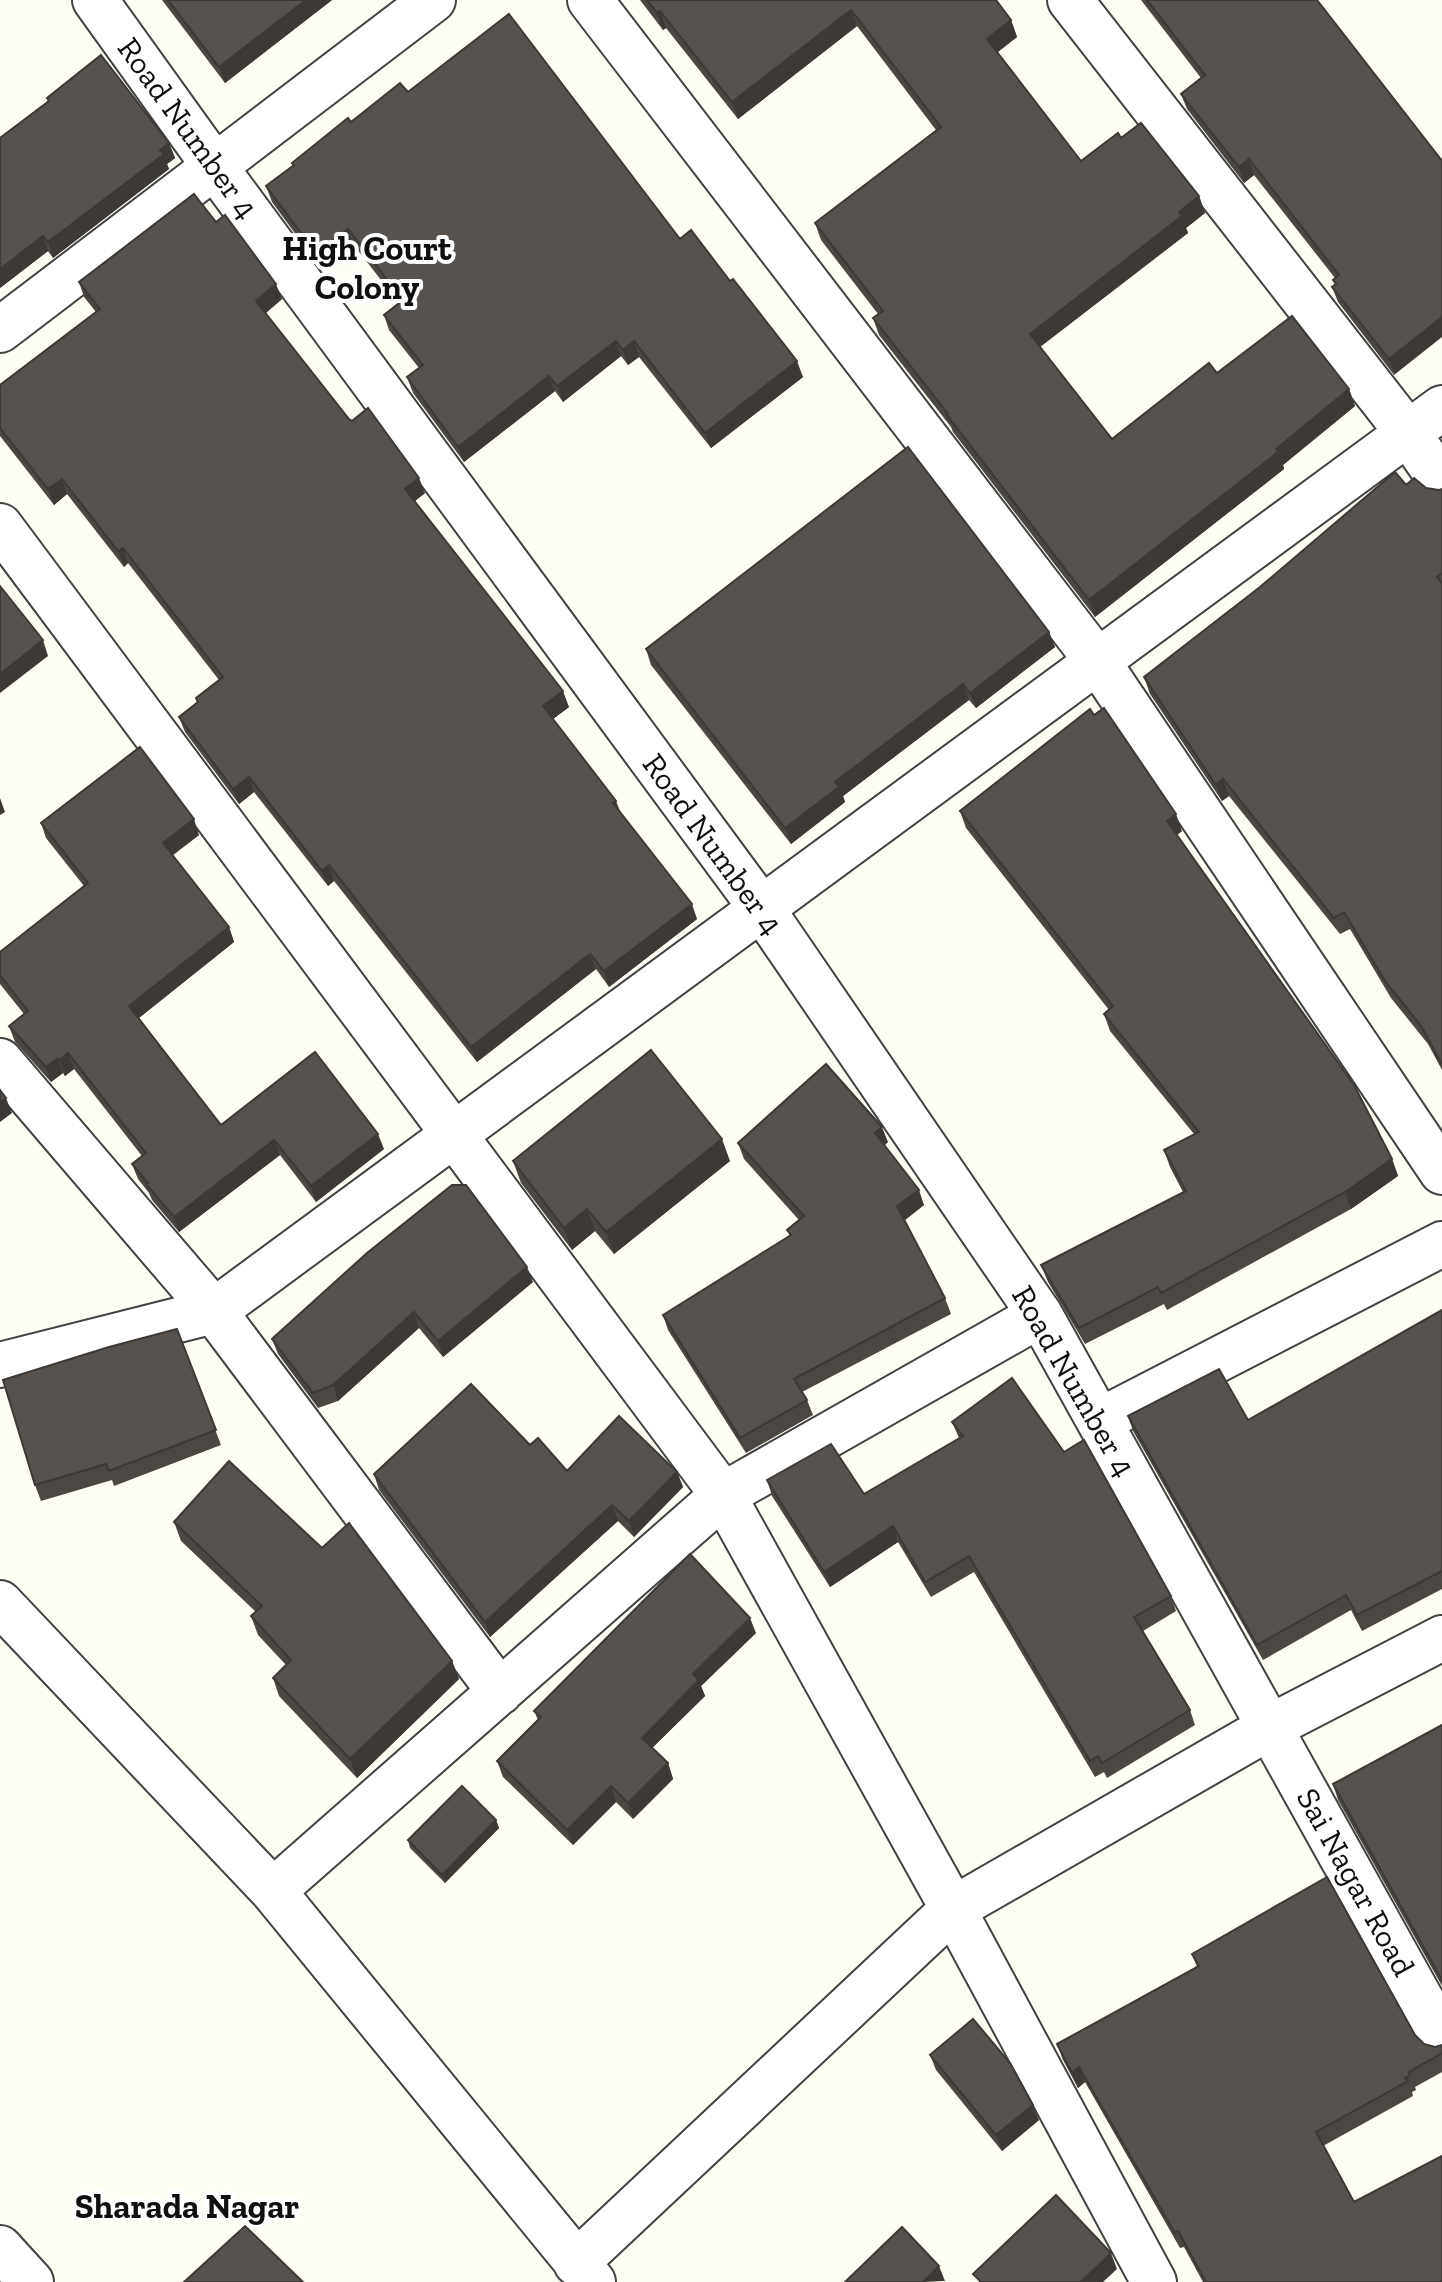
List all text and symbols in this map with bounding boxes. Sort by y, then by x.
street label: Road Number 4 [110,30,266,226]
district label: High Court Colony [282,228,452,308]
street label: Road Number 4 [635,746,791,942]
street label: Road Number 4 [1004,1279,1144,1483]
street label: Sai Nagar Road [1289,1781,1423,1983]
district label: Sharada Nagar [75,2186,299,2227]

